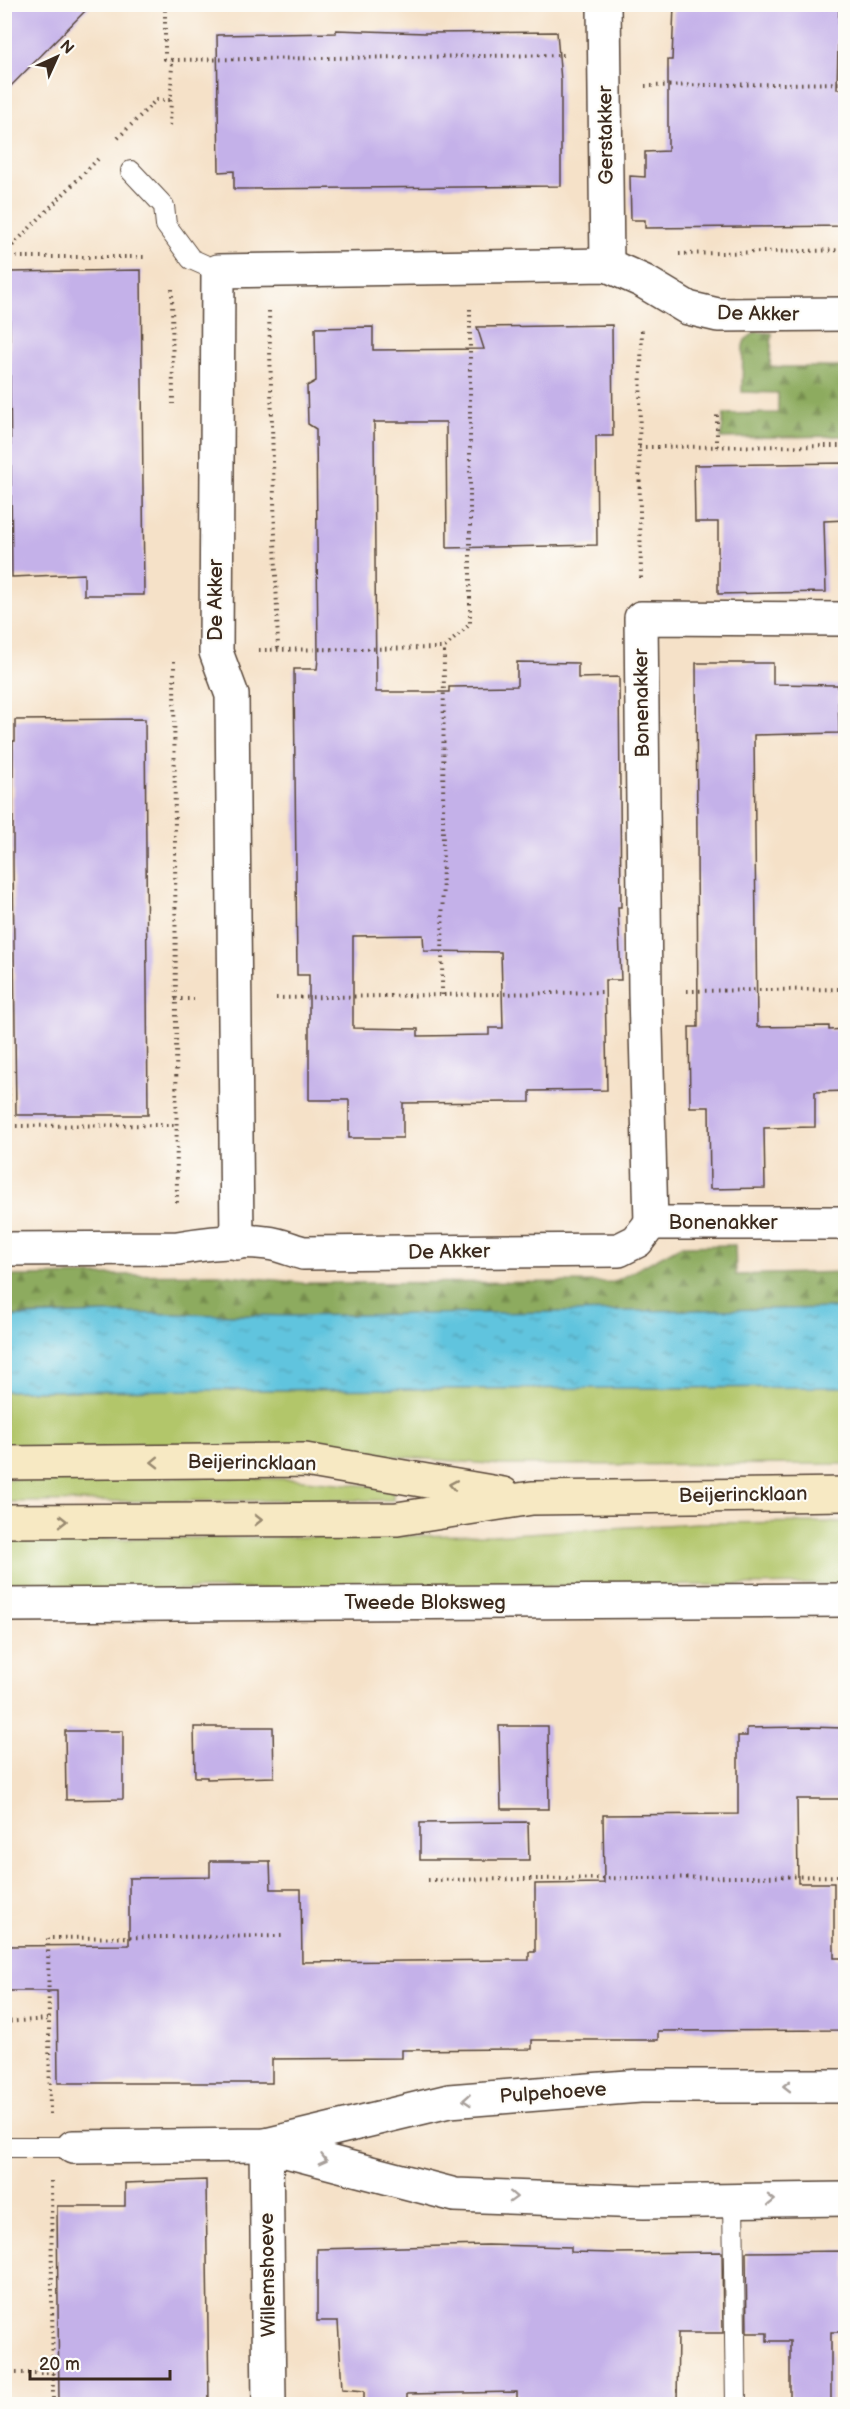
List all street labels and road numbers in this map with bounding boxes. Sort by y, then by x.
street label: Gerstakker [593,84,619,185]
street label: De Akker [717,301,800,327]
street label: De Akker [204,558,228,641]
street label: Bonenakker [629,647,655,758]
street label: Bonenakker [668,1211,778,1235]
street label: De Akker [408,1239,491,1265]
street label: Beijerincklaan [187,1450,317,1476]
street label: Beijerincklaan [678,1482,808,1508]
street label: Tweede Bloksweg [344,1591,506,1615]
street label: Pulpehoeve [499,2077,607,2109]
street label: Willemshoeve [255,2212,281,2337]

